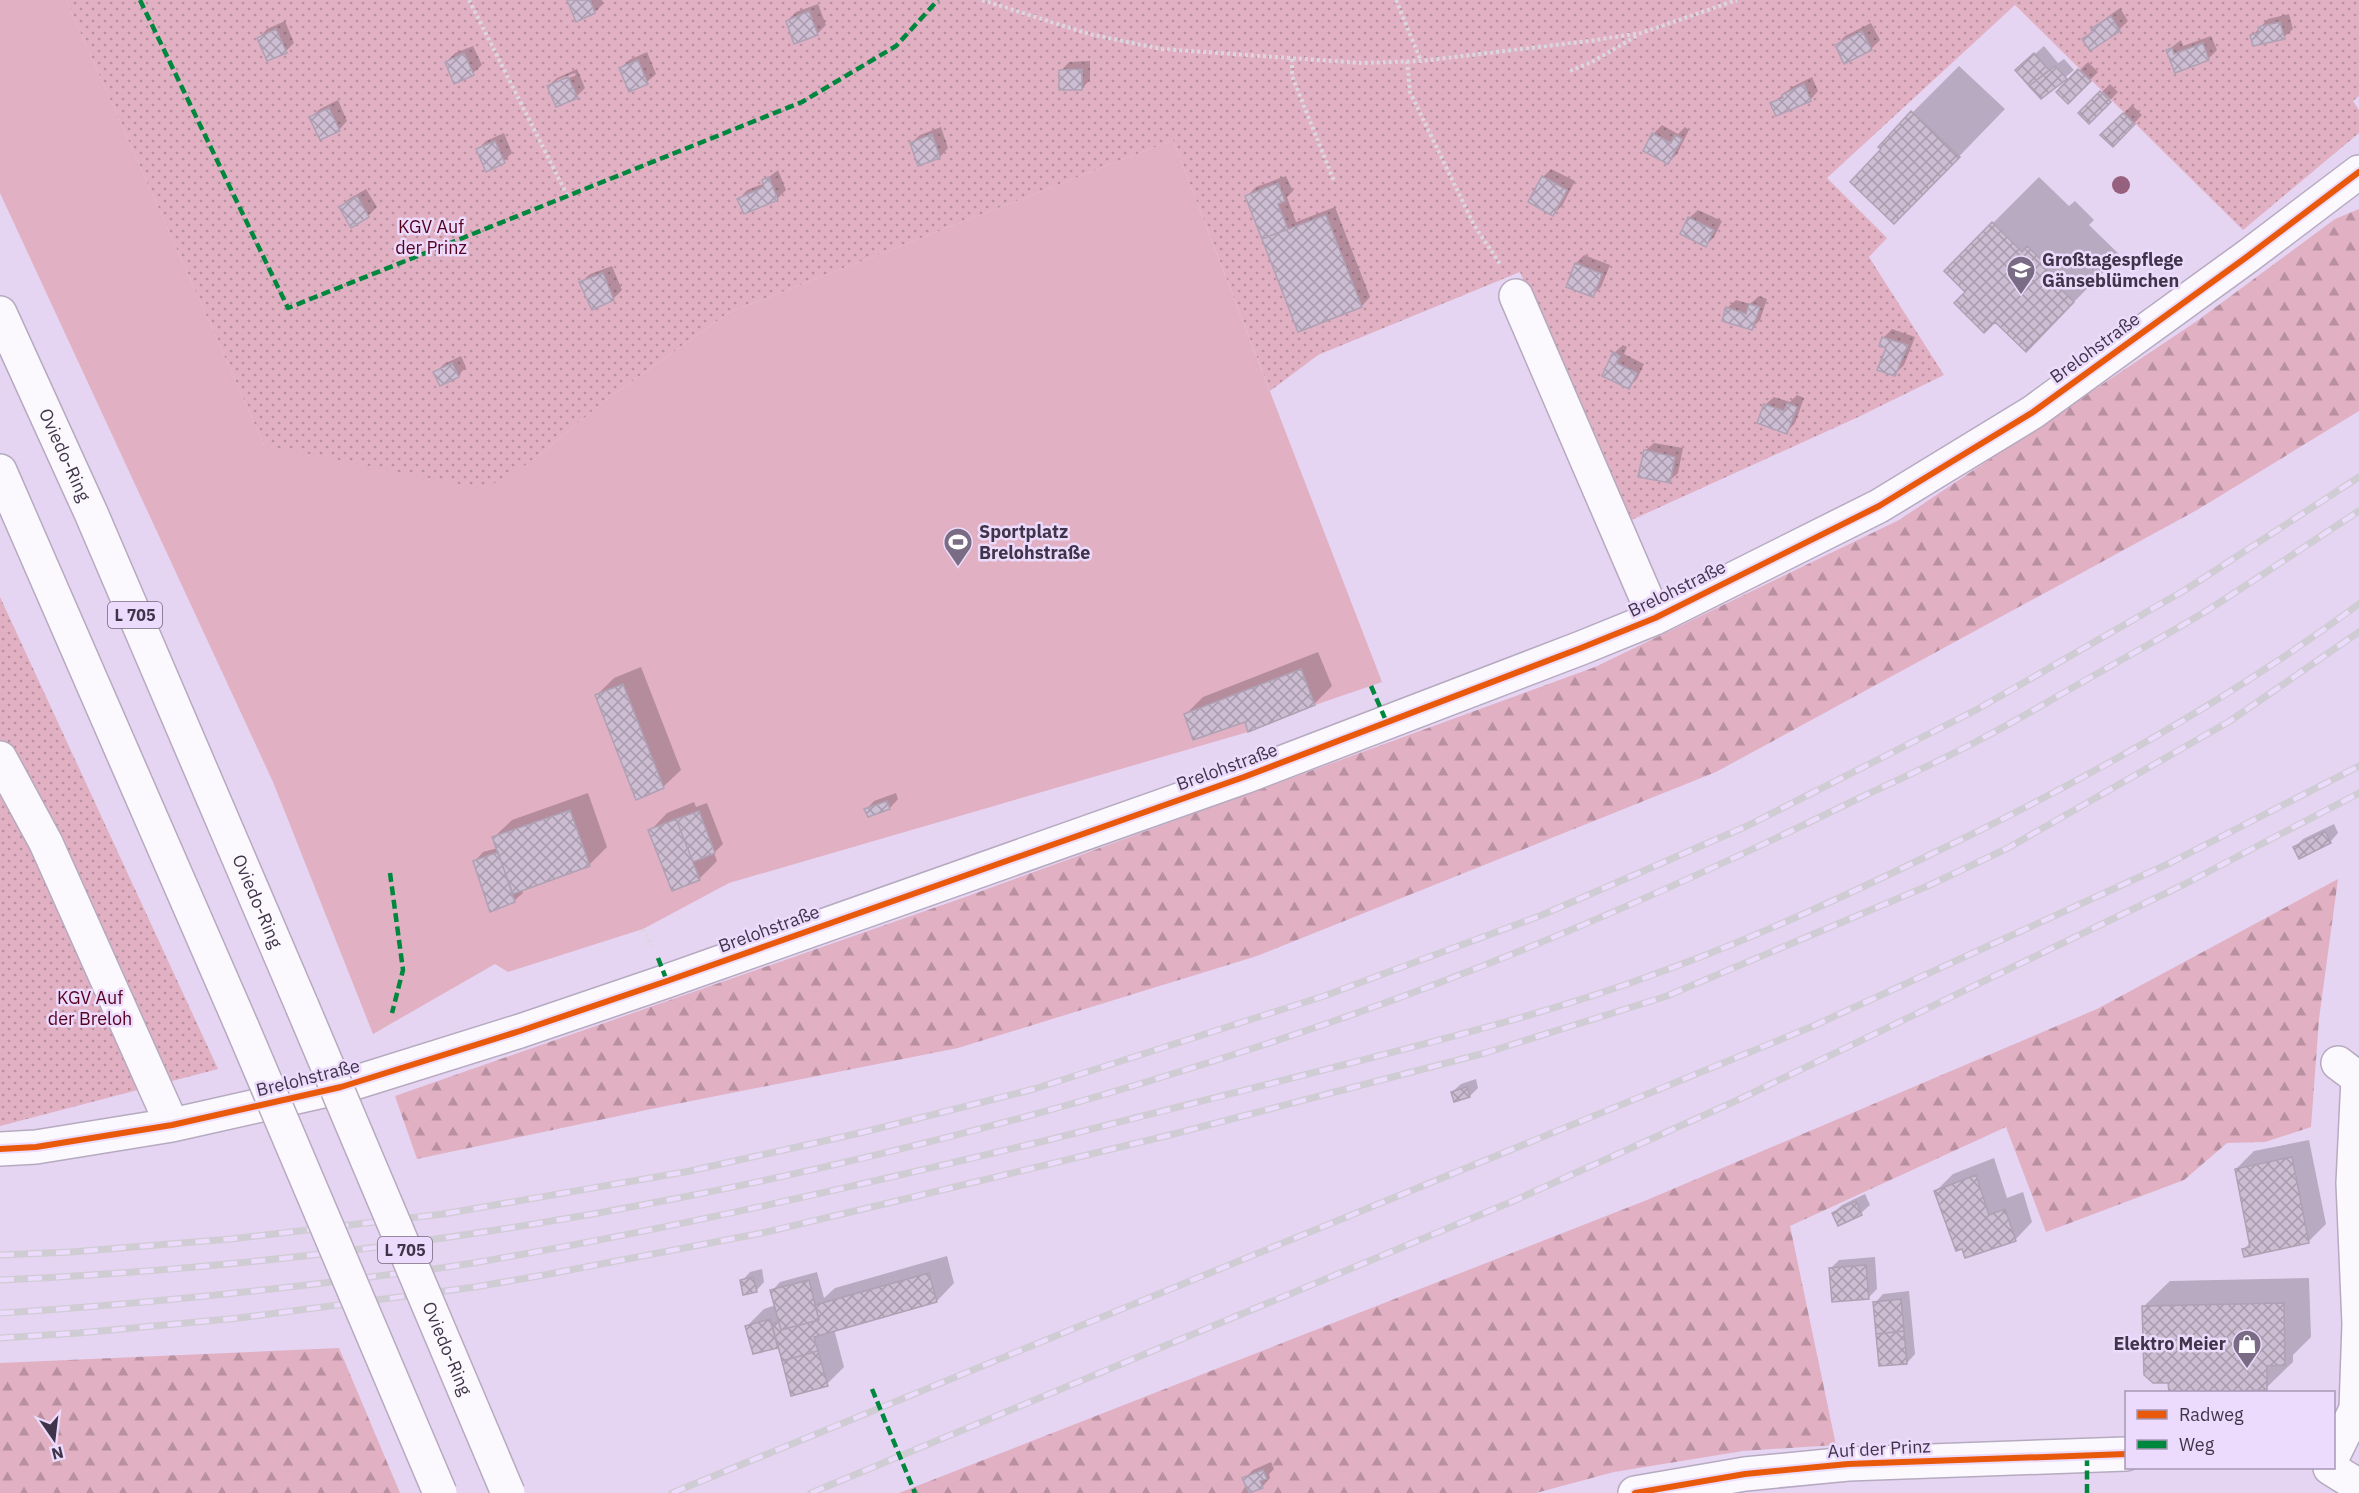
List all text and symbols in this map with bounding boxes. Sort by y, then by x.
park label: KGV Auf der Prinz [395,215,467,259]
place label: Großtagespflege Gänseblümchen [2042,248,2183,292]
school or university icon: Großtagespflege Gänseblümchen [2005,254,2037,296]
street label: Brelohstraße [2045,307,2144,388]
street label: Oviedo-Ring [34,405,96,505]
place label: Sportplatz Brelohstraße [979,520,1090,564]
sports icon: Sportplatz Brelohstraße [942,526,974,568]
street label: Brelohstraße [1624,555,1729,622]
road number: L 705 [108,602,162,628]
street label: Brelohstraße [1173,738,1281,795]
street label: Oviedo-Ring [227,851,288,952]
street label: Brelohstraße [715,900,823,957]
park label: KGV Auf der Breloh [48,986,132,1030]
street label: Brelohstraße [254,1054,362,1101]
road number: L 705 [378,1237,432,1263]
street label: Oviedo-Ring [417,1298,478,1399]
shop icon: Elektro Meier [2231,1328,2263,1370]
place label: Elektro Meier [2113,1332,2226,1355]
legend [2125,1391,2335,1469]
text: Radweg [2179,1403,2244,1426]
north arrow [24,1409,84,1469]
text: Weg [2179,1433,2215,1456]
street label: Auf der Prinz [1827,1434,1931,1463]
text: N [50,1442,66,1465]

